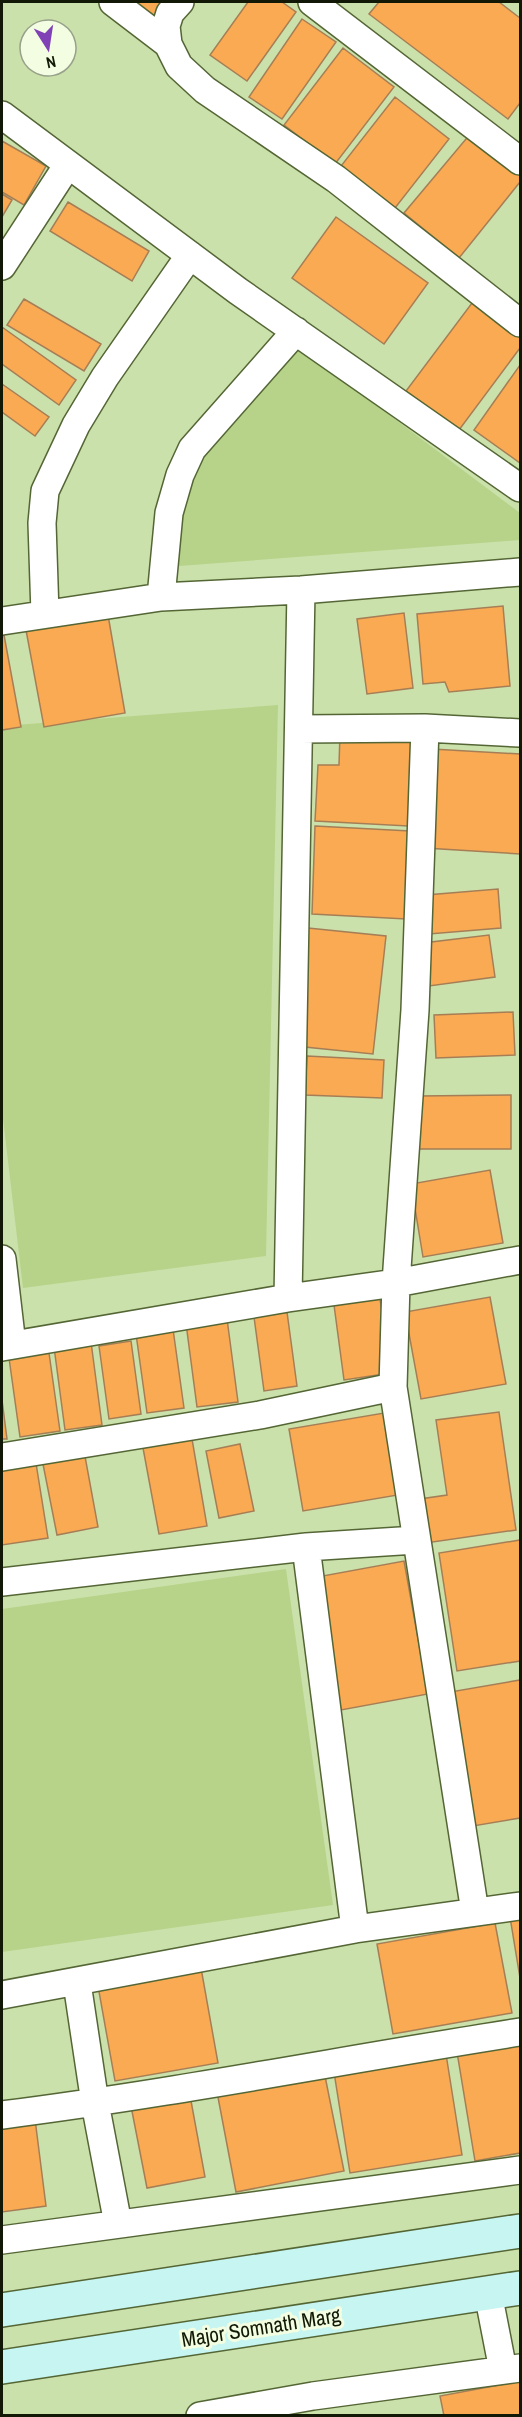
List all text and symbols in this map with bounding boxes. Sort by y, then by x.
north arrow [18,18,78,78]
text: N [44,51,58,74]
street label: Major Somnath Marg [179,2300,343,2354]

